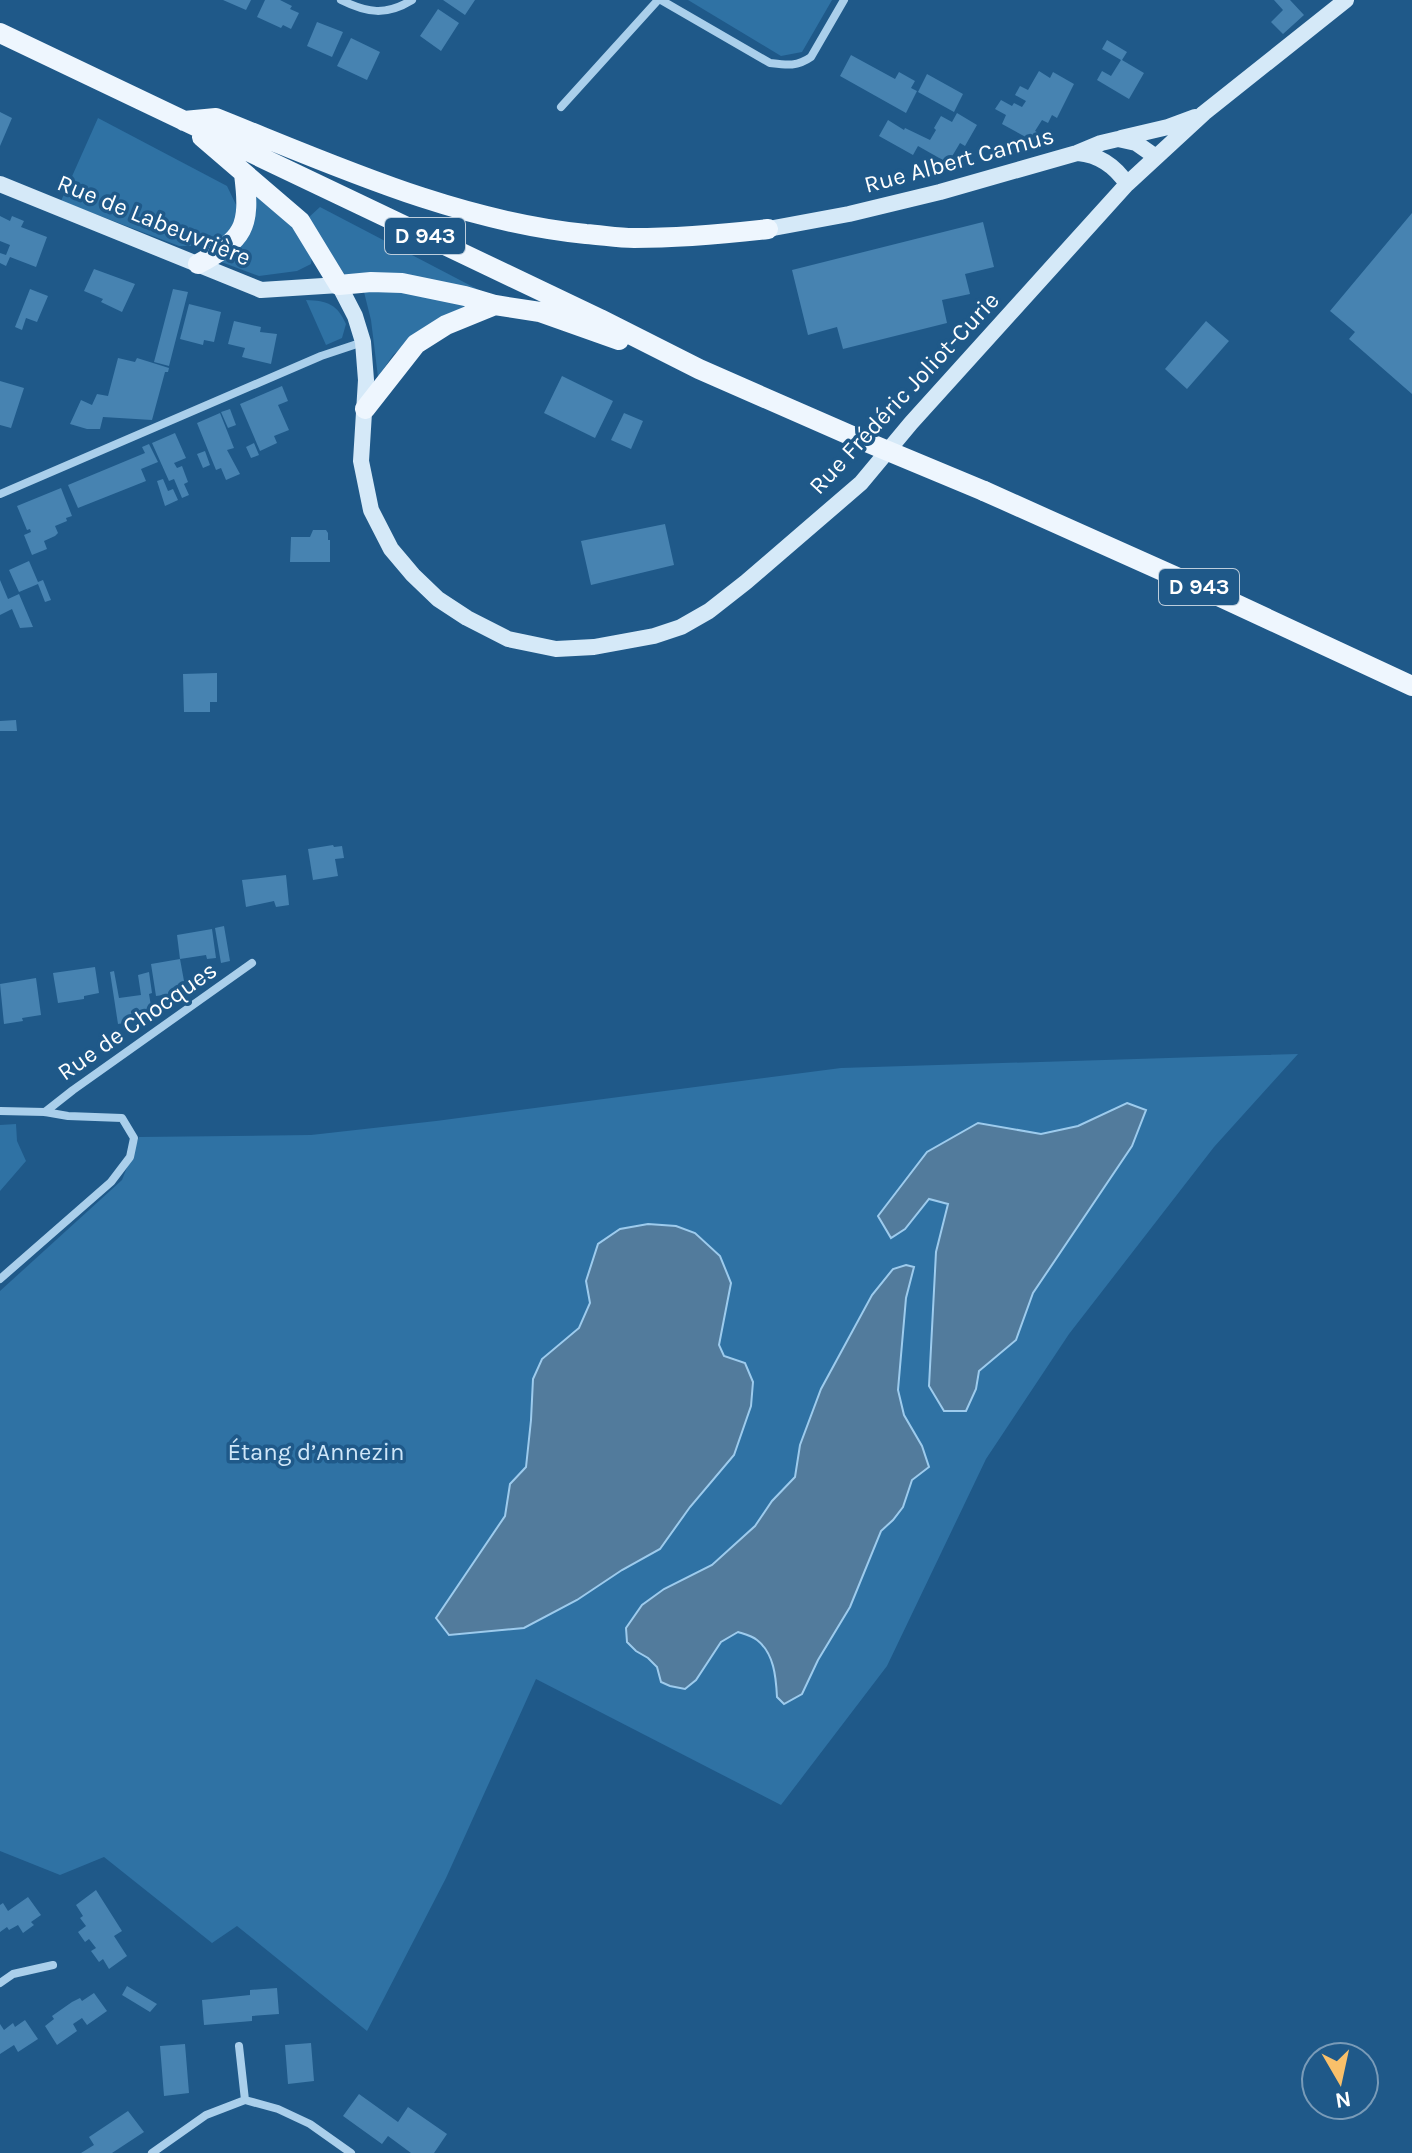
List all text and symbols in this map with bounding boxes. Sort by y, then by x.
street label: Rue Albert Camus [861,121,1057,199]
street label: Rue de Labeuvrière [53,168,255,272]
road number: D 943 [385,218,465,254]
street label: Rue Frédéric Joliot-Curie [803,286,1005,500]
road number: D 943 [1159,569,1239,605]
street label: Rue de Chocques [52,956,222,1086]
park label: Étang d’Annezin [228,1437,404,1466]
north arrow [1300,2041,1380,2121]
text: N [1333,2086,1353,2114]

